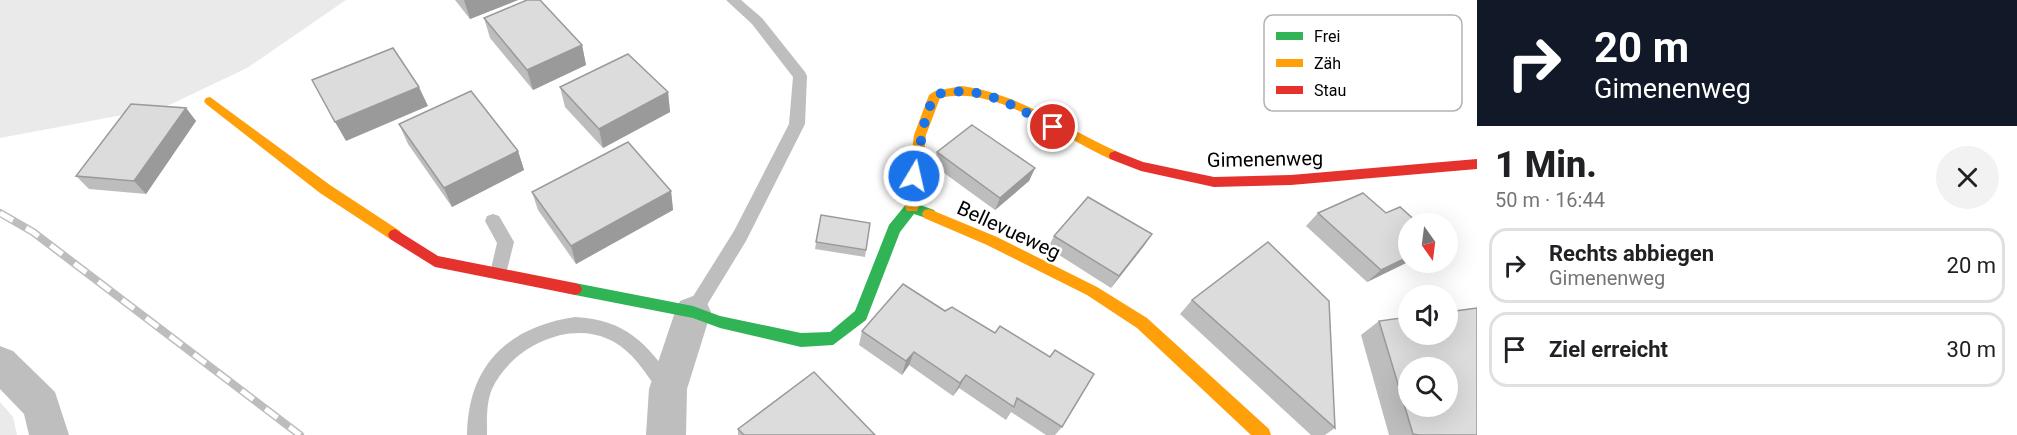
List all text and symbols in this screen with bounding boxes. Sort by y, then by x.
legend [1264,15,1462,111]
text: 20 m [1594,23,1689,72]
icon: right [1495,24,1573,102]
text: Frei [1314,27,1340,46]
text: Zäh [1314,54,1341,73]
text: Gimenenweg [1594,73,1751,105]
text: Stau [1314,81,1346,100]
pin [1027,101,1078,152]
icon: arrive [1036,110,1069,143]
position arrow [882,144,946,208]
text: 1 Min. [1495,144,1597,186]
street label: Gimenenweg [1207,146,1323,172]
button: close [1936,146,1999,209]
text: 50 m · 16:44 [1495,188,1605,212]
street label: Bellevueweg [953,196,1065,264]
north arrow [1398,213,1458,273]
map controls [1398,213,1458,417]
text: Rechts abbiegen [1549,241,1714,266]
icon: right [1498,249,1531,282]
text: 20 m [1947,253,1996,278]
text: Gimenenweg [1549,266,1665,290]
button: sound [1398,285,1458,345]
icon: arrive [1498,333,1531,366]
text: Ziel erreicht [1549,337,1668,362]
text: 30 m [1947,337,1996,362]
button: search [1398,357,1458,417]

